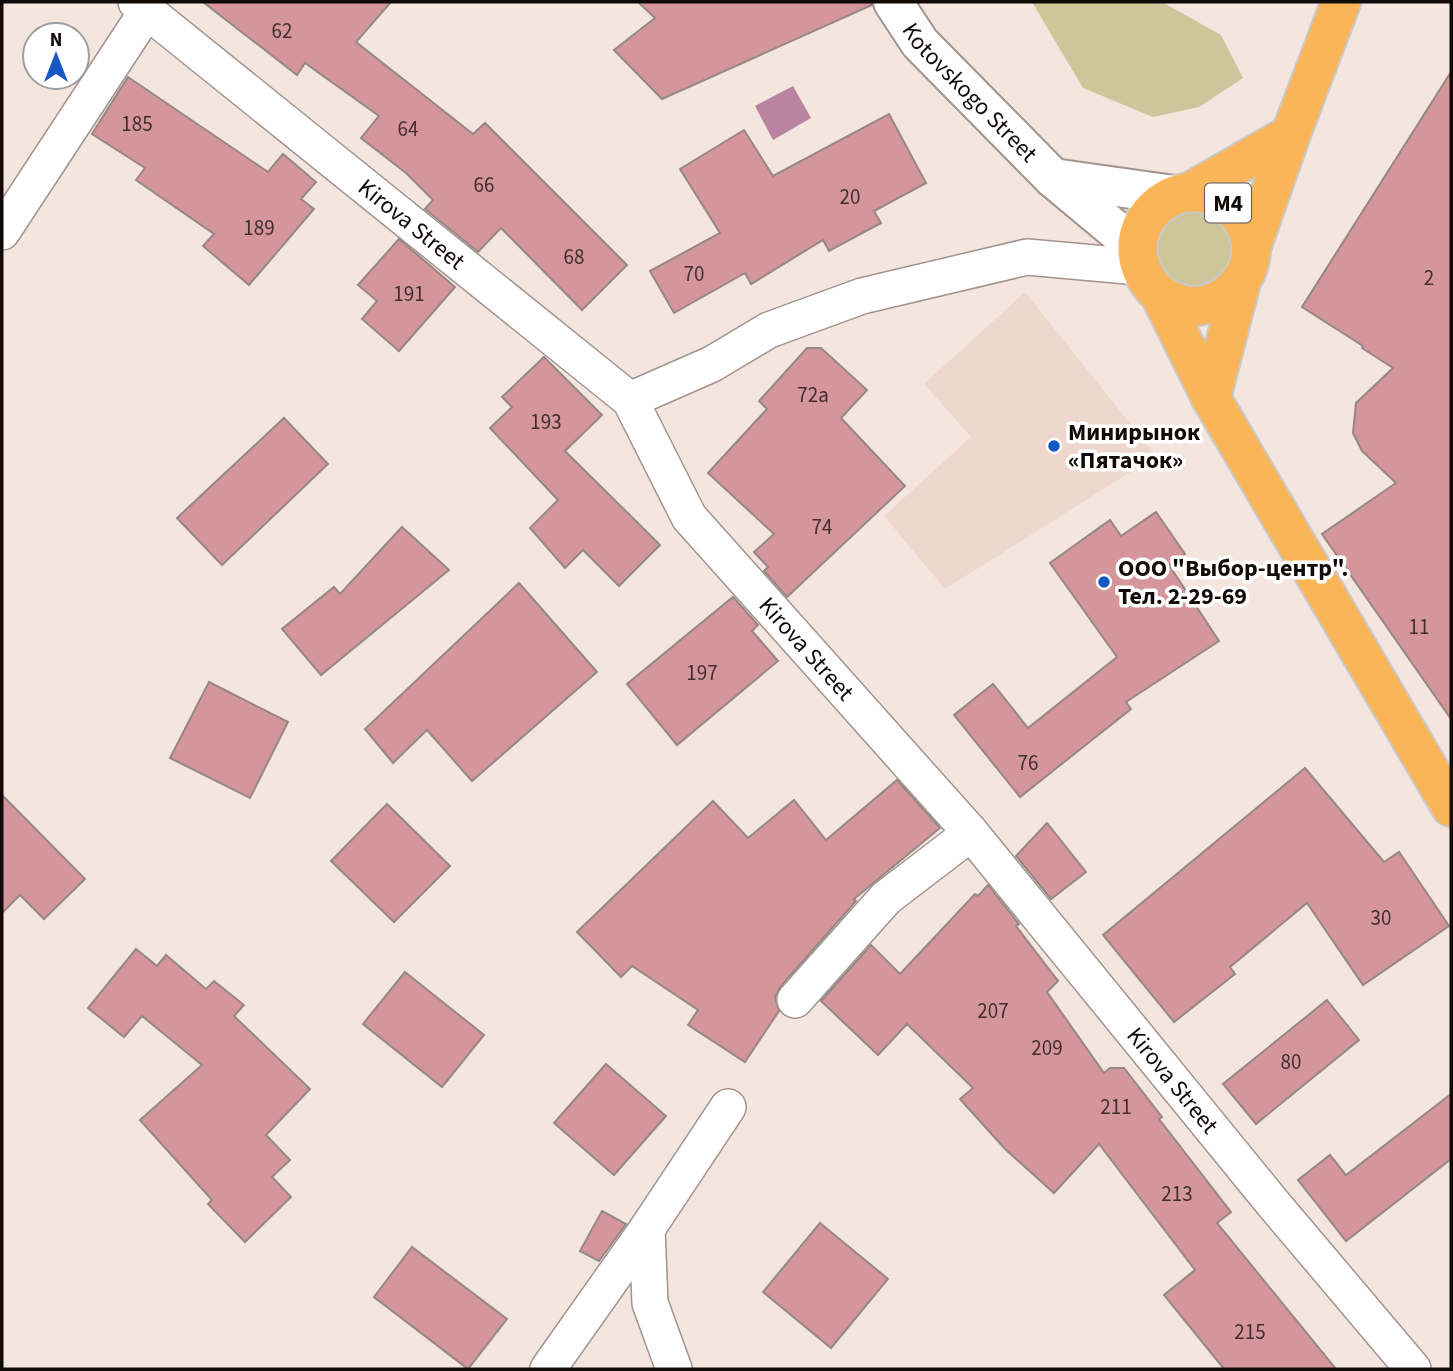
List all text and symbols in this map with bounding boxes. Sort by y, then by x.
house number: 62 [272,16,292,46]
street label: Kotovskogo Street [894,16,1046,170]
north arrow [21,21,91,91]
text: N [50,27,62,54]
house number: 185 [121,109,153,139]
house number: 64 [398,114,418,144]
street label: Kirova Street [351,170,473,278]
house number: 66 [474,170,494,200]
house number: 20 [840,182,860,212]
road number: M4 [1205,184,1251,222]
house number: 189 [243,213,275,243]
house number: 68 [564,242,584,272]
house number: 70 [684,259,704,289]
house number: 2 [1424,263,1434,293]
house number: 191 [393,279,425,309]
house number: 72а [797,380,829,410]
house number: 193 [530,407,562,437]
place label: Минирынок «Пятачок» [1068,415,1201,478]
marker: Минирынок «Пятачок» [1046,438,1062,454]
house number: 74 [812,512,832,542]
place label: ООО "Выбор-центр". Тел. 2-29-69 [1118,551,1349,614]
marker: ООО "Выбор-центр". Тел. 2-29-69 [1096,574,1112,590]
street label: Kirova Street [751,589,862,708]
house number: 11 [1409,612,1429,642]
house number: 197 [686,658,718,688]
house number: 76 [1018,748,1038,778]
house number: 30 [1371,903,1391,933]
house number: 207 [977,996,1009,1026]
street label: Kirova Street [1118,1019,1227,1141]
house number: 209 [1031,1033,1063,1063]
house number: 80 [1281,1047,1301,1077]
house number: 211 [1100,1092,1132,1122]
house number: 213 [1161,1179,1193,1209]
house number: 215 [1234,1317,1266,1347]

